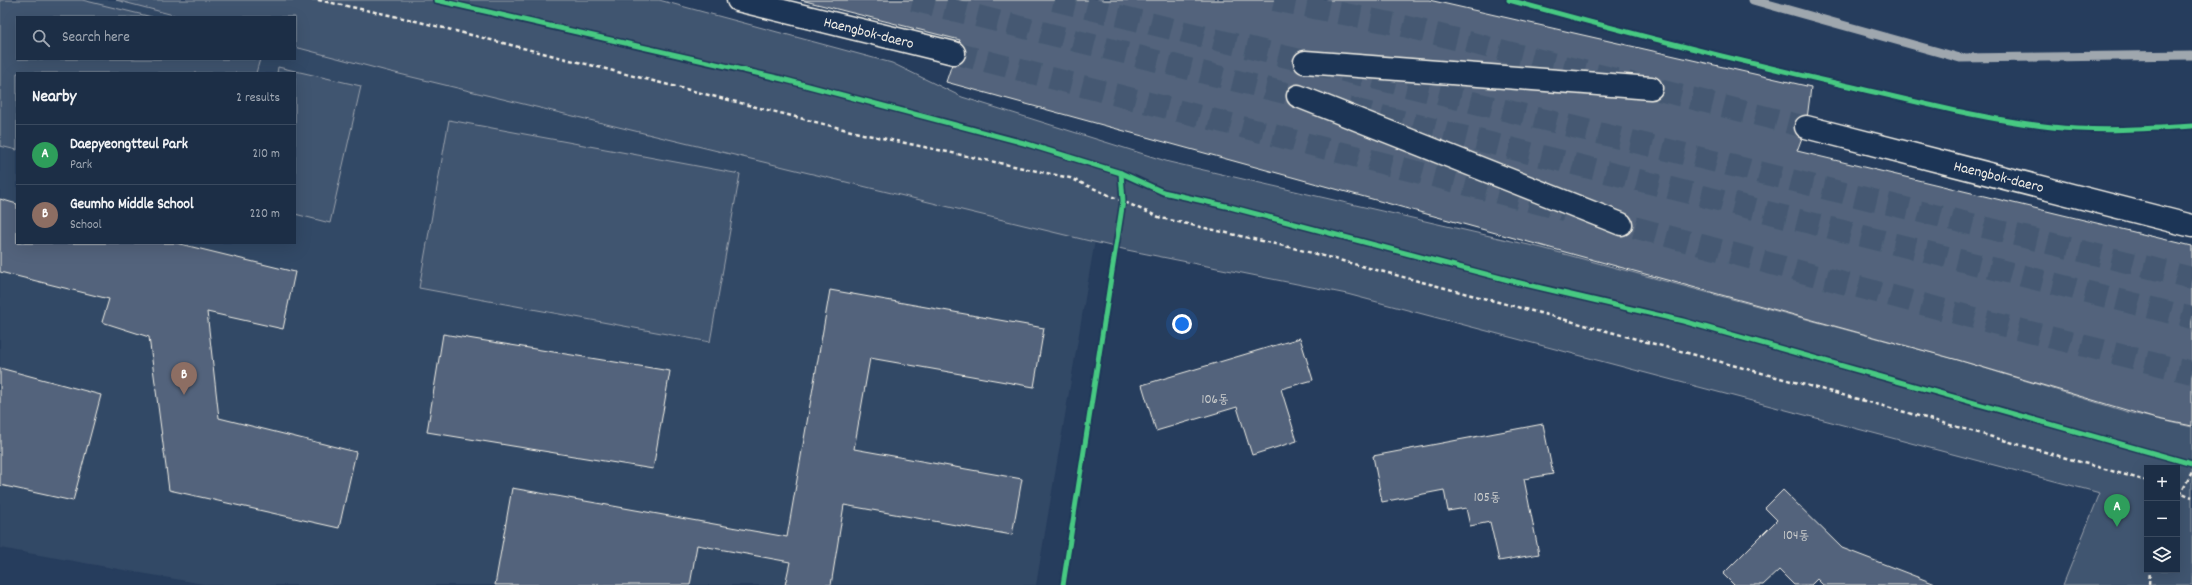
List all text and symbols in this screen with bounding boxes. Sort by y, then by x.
street label: Haengbok-daero [821,12,916,56]
search box [16,16,296,60]
icon: search [30,27,52,49]
text: Search here [62,27,130,49]
text: Nearby [32,86,76,110]
text: 2 results [236,89,280,108]
text: Daepyeongtteul Park [70,134,188,156]
text: A [41,145,49,164]
text: 210 m [252,145,280,164]
text: Park [70,156,92,175]
street label: Haengbok-daero [1951,156,2046,200]
text: Geumho Middle School [70,194,194,216]
text: B [42,205,48,224]
text: 220 m [250,205,280,224]
text: School [70,216,102,235]
your location [1172,314,1192,334]
pin: B [171,362,197,395]
house number: 106동 [1202,391,1228,410]
map controls [2144,465,2180,573]
button: + [2144,465,2180,501]
house number: 105동 [1474,489,1500,508]
pin: A [2104,494,2130,527]
button: − [2144,501,2180,537]
house number: 104동 [1783,527,1809,546]
button: layers [2144,537,2180,573]

